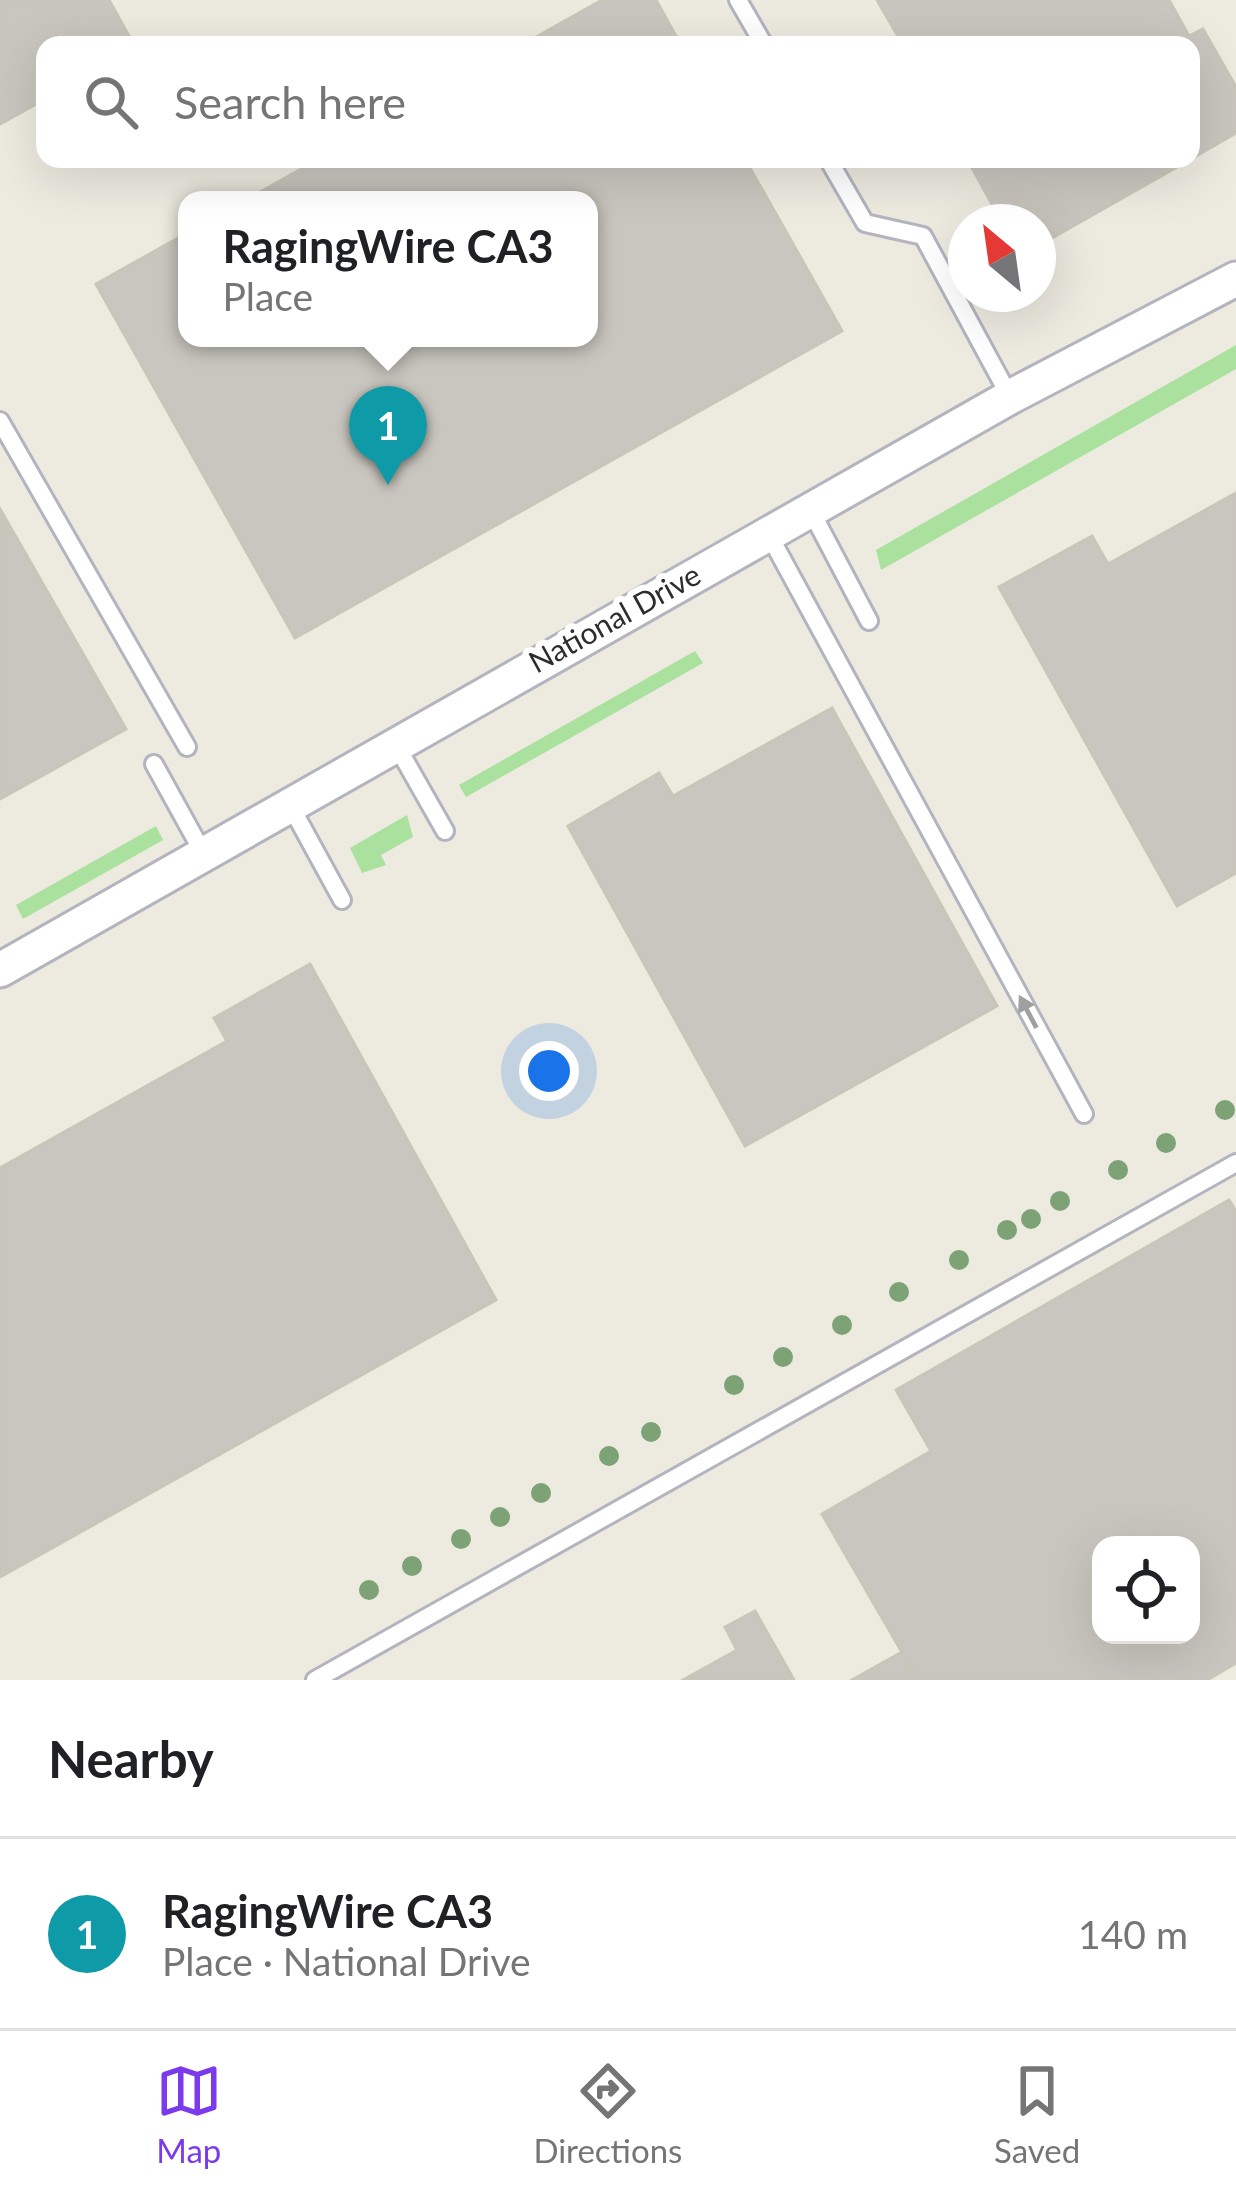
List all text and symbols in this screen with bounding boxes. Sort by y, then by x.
search box [36,36,1200,168]
icon: search [78,69,144,135]
text: Search here [174,75,406,129]
popup [178,191,598,347]
north arrow [948,204,1056,312]
text: RagingWire CA3 [222,219,554,273]
text: Place [222,273,313,319]
pin: 1 [349,386,427,485]
street label: National Drive [522,555,706,679]
one-way arrow [1018,994,1039,1029]
your location [519,1041,579,1101]
map controls [1092,1536,1200,1644]
button: locate [1092,1536,1200,1644]
text: Nearby [48,1728,214,1789]
text: RagingWire CA3 [162,1884,493,1938]
text: 1 [76,1911,98,1957]
text: 140 m [1078,1911,1188,1957]
text: Place · National Drive [162,1938,531,1984]
tab: Map [156,2058,222,2170]
tab: Directions [533,2058,682,2170]
tab: Saved [994,2058,1080,2170]

